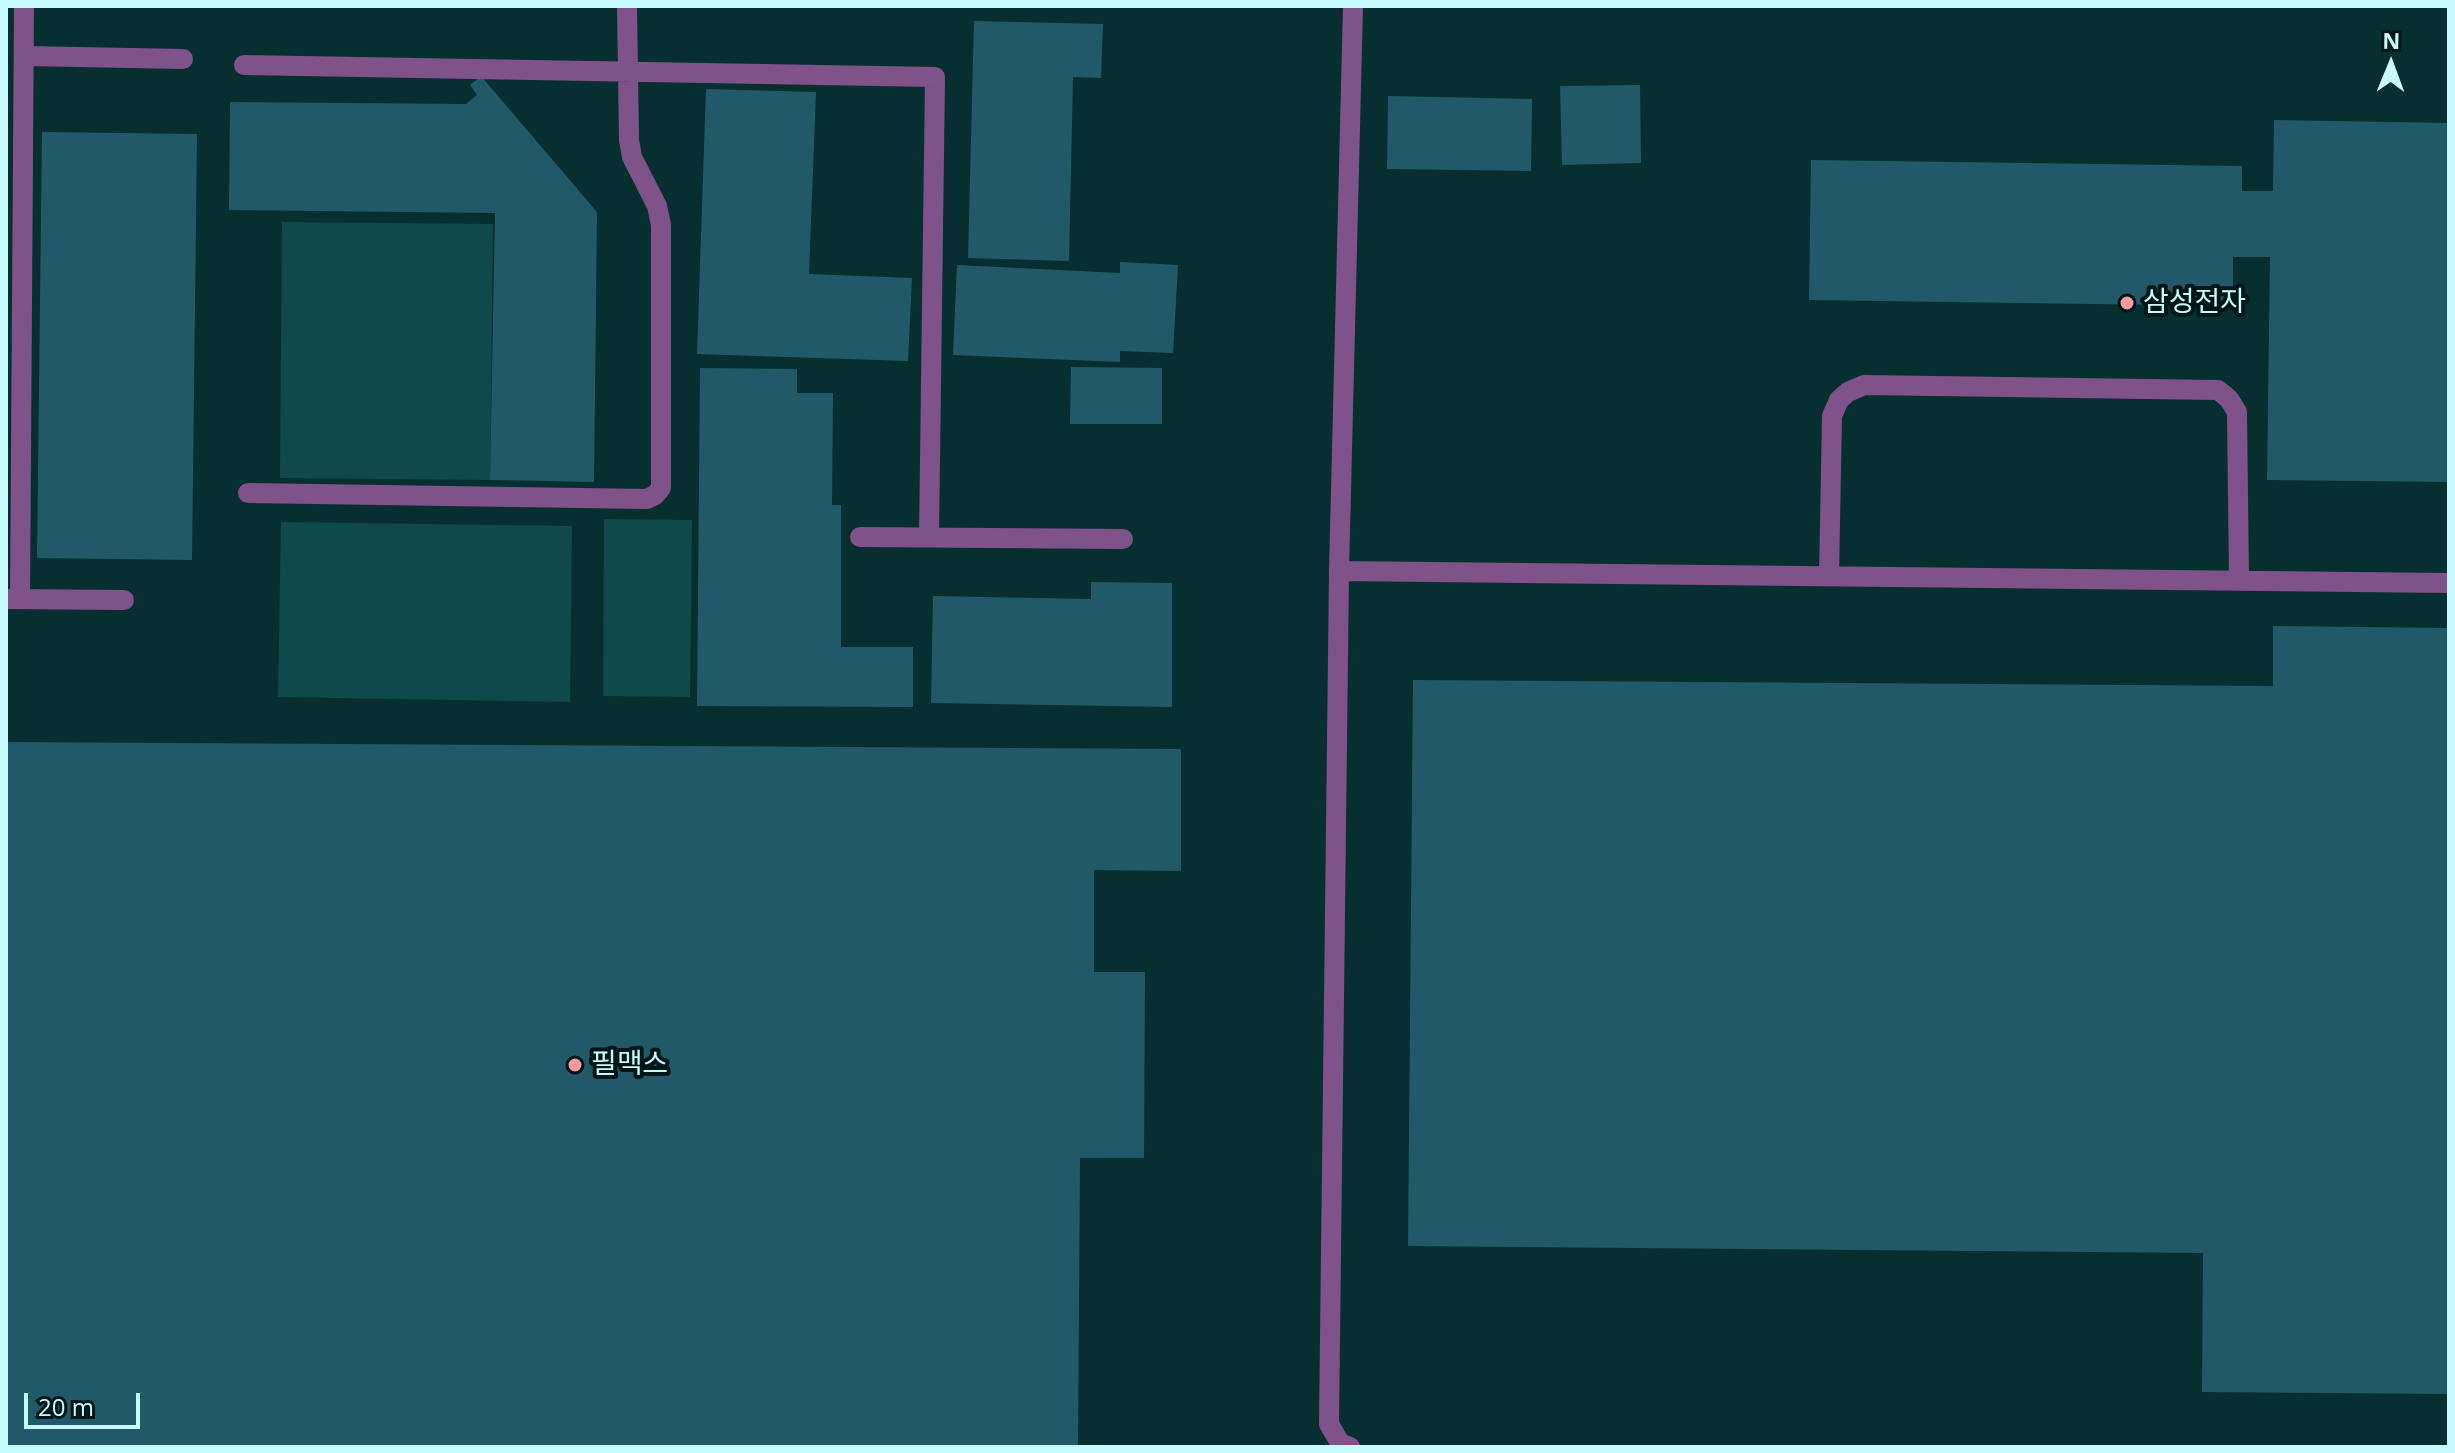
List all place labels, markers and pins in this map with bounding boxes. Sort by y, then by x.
place label: 삼성전자 [2143,286,2246,320]
marker: 삼성전자 [2118,294,2136,312]
place label: 필맥스 [591,1048,668,1082]
marker: 필맥스 [566,1056,584,1074]

